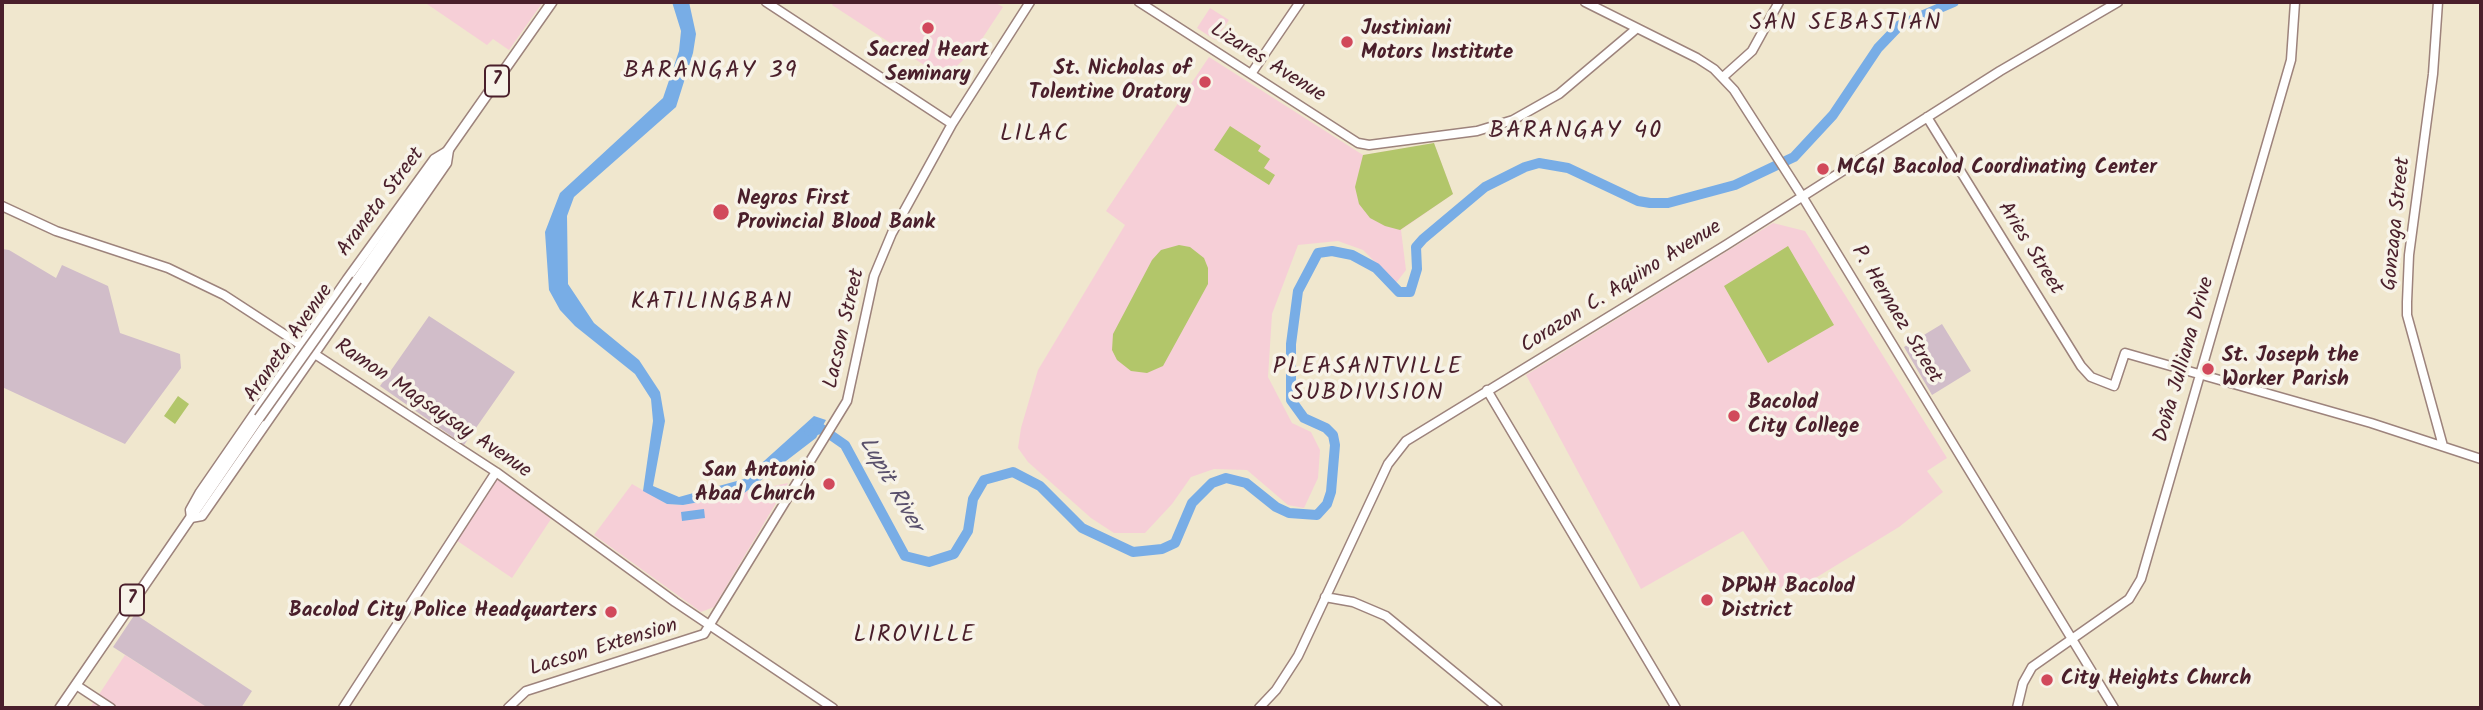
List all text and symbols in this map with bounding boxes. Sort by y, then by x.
district label: SAN SEBASTIAN [1751,11,1941,39]
place label: Justiniani Motors Institute [1361,17,1513,67]
street label: Lizares Avenue [1205,19,1329,109]
marker: Sacred Heart Seminary [920,20,936,36]
marker: Justiniani Motors Institute [1339,34,1355,50]
place label: Sacred Heart Seminary [867,39,989,89]
place label: St. Nicholas of Tolentine Oratory [1029,57,1191,107]
district label: BARANGAY 39 [625,59,797,87]
road number: 7 [485,66,509,96]
marker: St. Nicholas of Tolentine Oratory [1197,74,1213,90]
district label: BARANGAY 40 [1490,119,1662,147]
district label: LILAC [1001,122,1069,150]
street label: Araneta Street [333,144,431,262]
place label: MCGI Bacolod Coordinating Center [1837,156,2157,182]
street label: Gonzaga Street [2378,156,2418,292]
marker: MCGI Bacolod Coordinating Center [1815,161,1831,177]
place label: Negros First Provincial Blood Bank [737,187,935,237]
street label: Aries Street [1991,198,2067,300]
marker: Negros First Provincial Blood Bank [711,202,731,222]
street label: Corazon C. Aquino Avenue [1517,216,1727,360]
street label: P. Hernaez Street [1844,241,1946,389]
street label: Lacson Street [820,267,872,391]
street label: Doña Julliana Drive [2150,274,2222,446]
street label: Araneta Avenue [240,280,340,408]
district label: KATILINGBAN [632,290,792,318]
street label: Ramon Magsaysay Avenue [329,335,535,485]
place label: St. Joseph the Worker Parish [2222,344,2359,394]
district label: PLEASANTVILLE SUBDIVISION [1274,355,1462,409]
marker: St. Joseph the Worker Parish [2200,361,2216,377]
place label: Bacolod City College [1748,391,1859,441]
marker: Bacolod City College [1726,408,1742,424]
water label: Lupit River [851,433,927,537]
place label: San Antonio Abad Church [695,459,815,509]
marker: San Antonio Abad Church [821,476,837,492]
place label: DPWH Bacolod District [1721,575,1855,625]
road number: 7 [120,584,144,615]
marker: DPWH Bacolod District [1699,592,1715,608]
place label: Bacolod City Police Headquarters [289,599,597,625]
marker: Bacolod City Police Headquarters [603,604,619,620]
street label: Lacson Extension [527,615,681,683]
district label: LIROVILLE [855,623,975,651]
place label: City Heights Church [2061,667,2251,693]
marker: City Heights Church [2039,672,2055,688]

